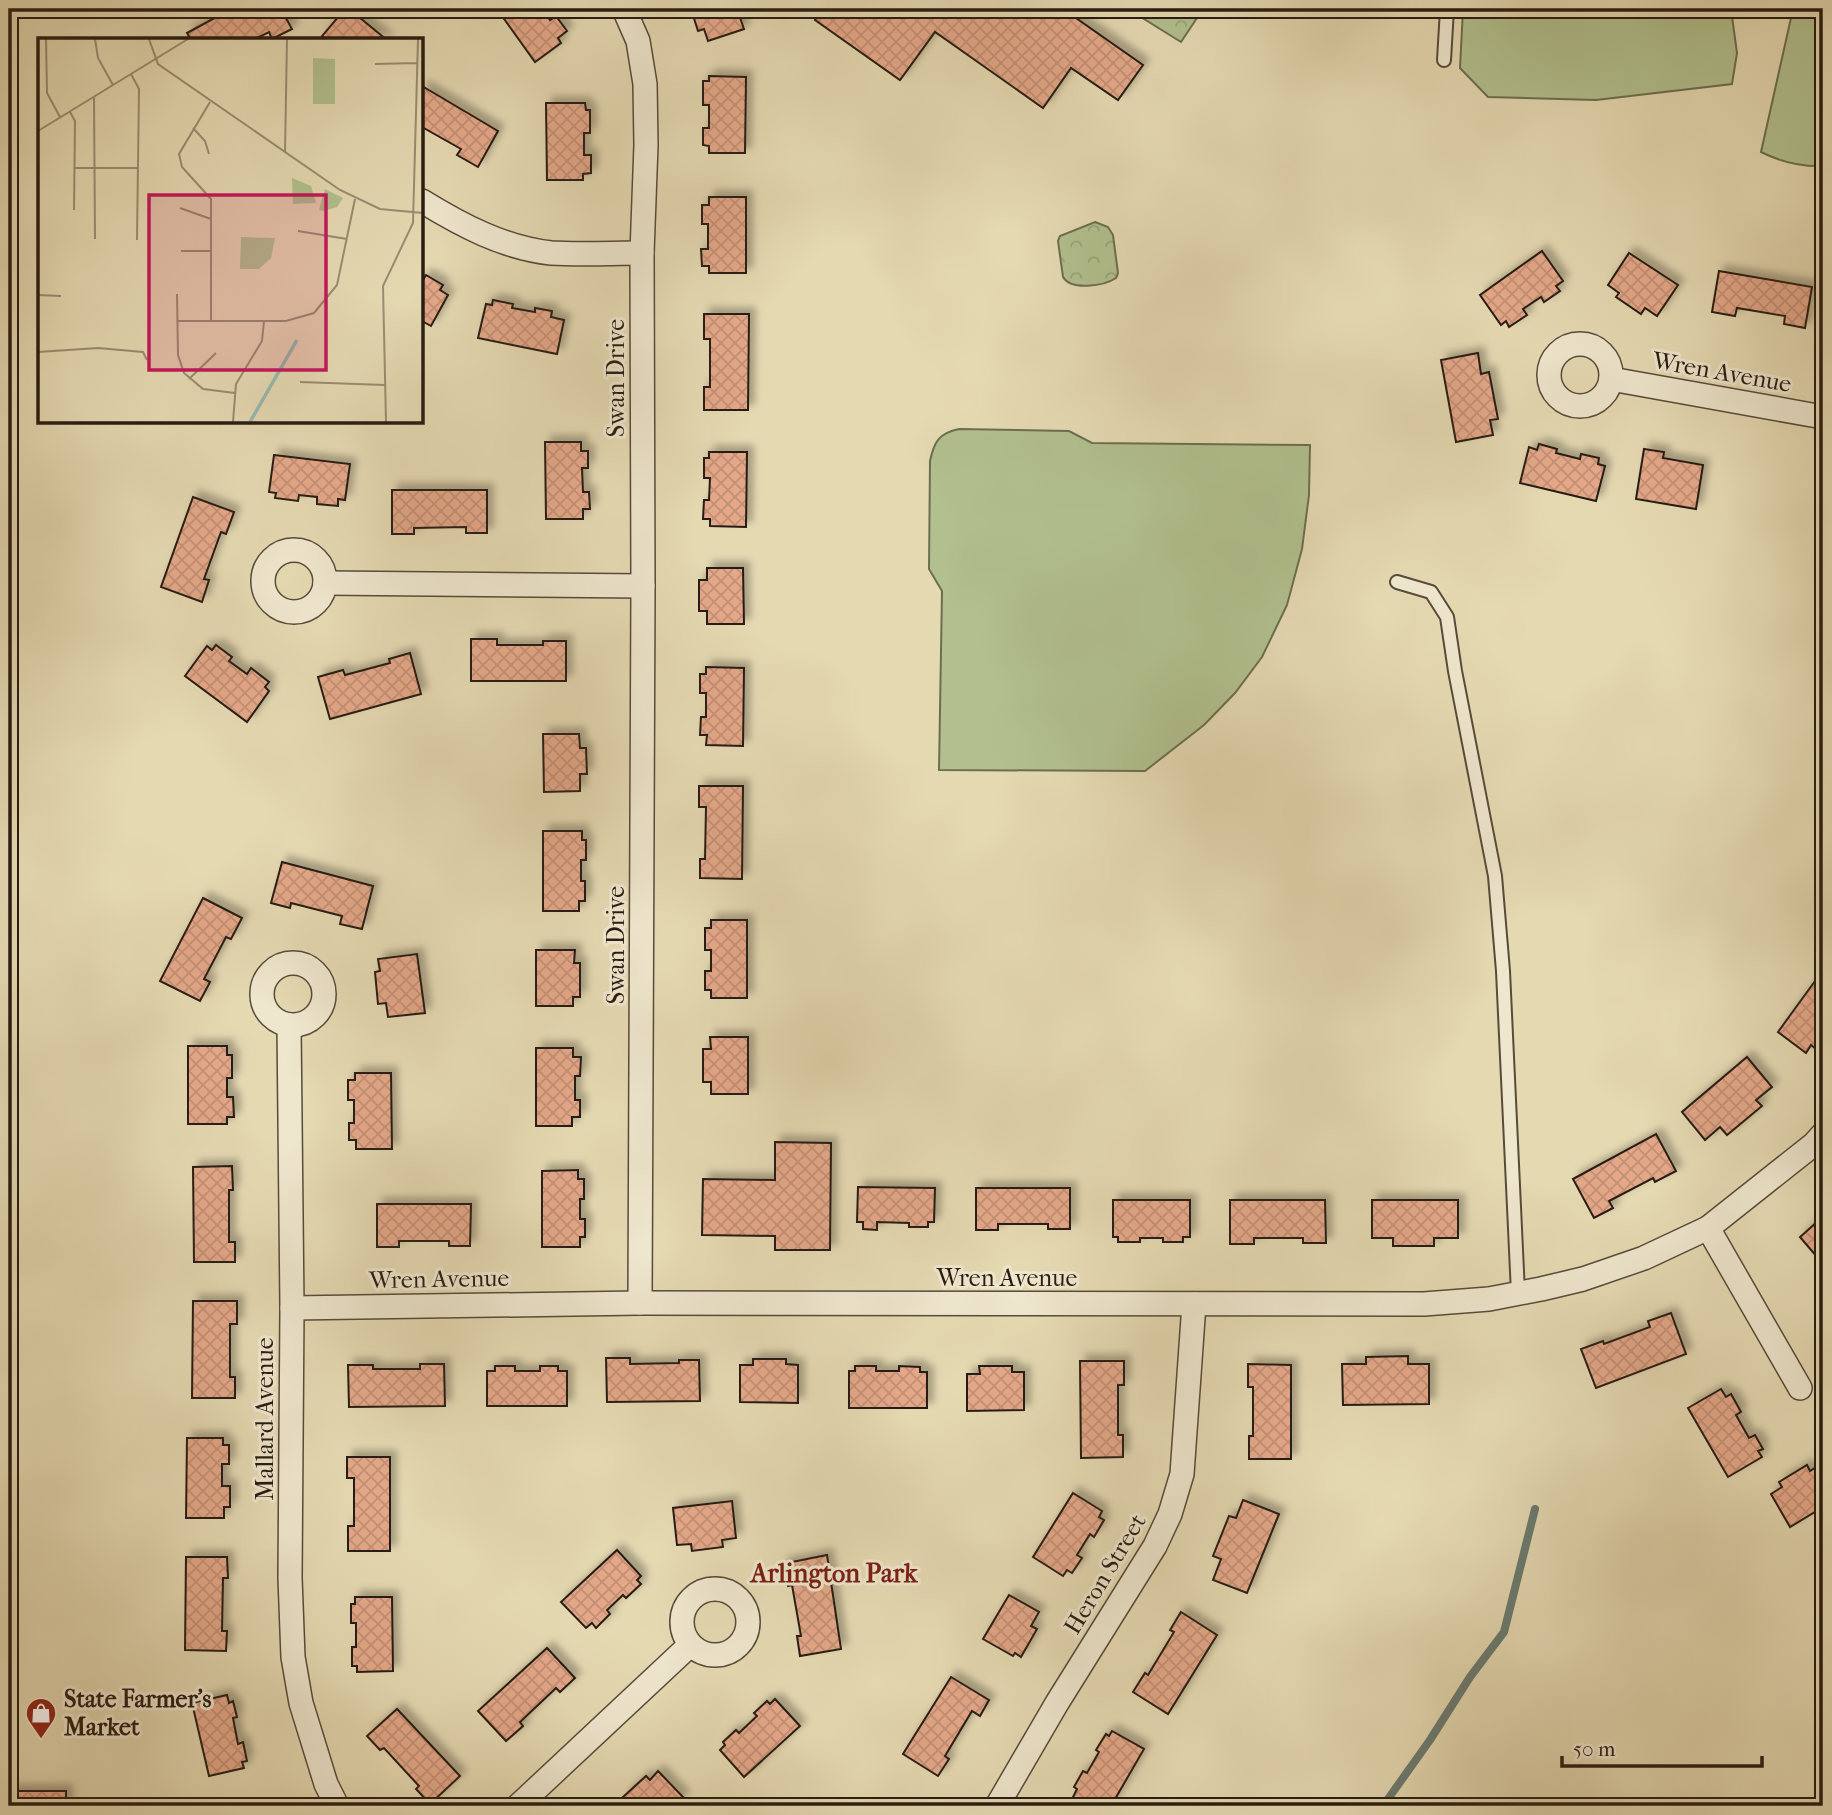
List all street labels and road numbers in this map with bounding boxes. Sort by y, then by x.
street label: Swan Drive [602,319,630,437]
street label: Wren Avenue [1649,346,1794,398]
street label: Swan Drive [602,886,630,1004]
street label: Wren Avenue [368,1264,510,1294]
street label: Wren Avenue [936,1264,1077,1292]
street label: Mallard Avenue [251,1337,279,1501]
street label: Heron Street [1058,1509,1152,1639]

